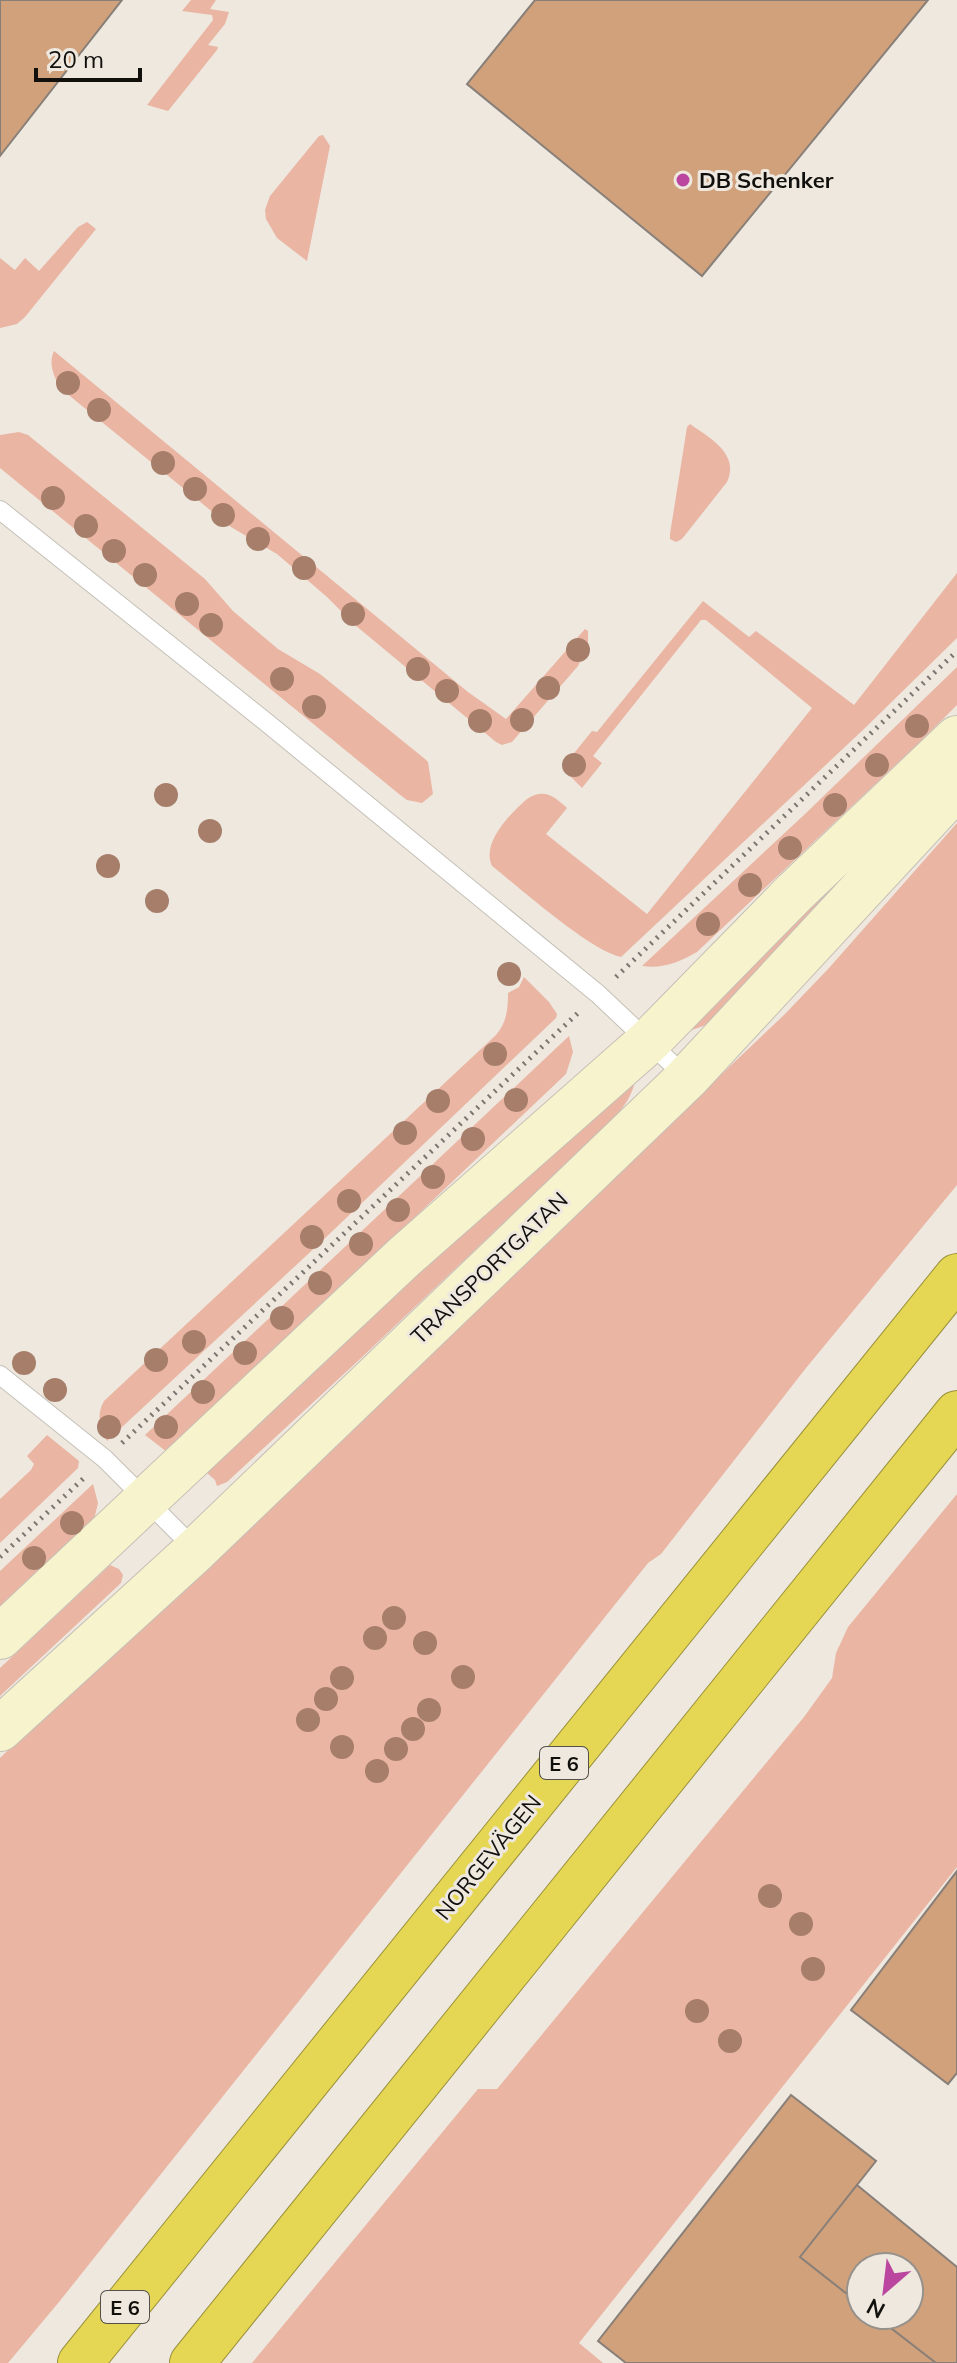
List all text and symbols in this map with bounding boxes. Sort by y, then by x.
scale bar [36,32,140,82]
text: 20 m [48,44,104,74]
place label: DB Schenker [699,166,834,194]
marker: DB Schenker [674,171,692,189]
street label: TRANSPORTGATAN [405,1186,573,1350]
road number: E 6 [540,1747,588,1779]
street label: NORGEVÄGEN [429,1789,547,1925]
north arrow [845,2251,925,2331]
road number: E 6 [101,2291,149,2323]
text: N [862,2292,890,2325]

